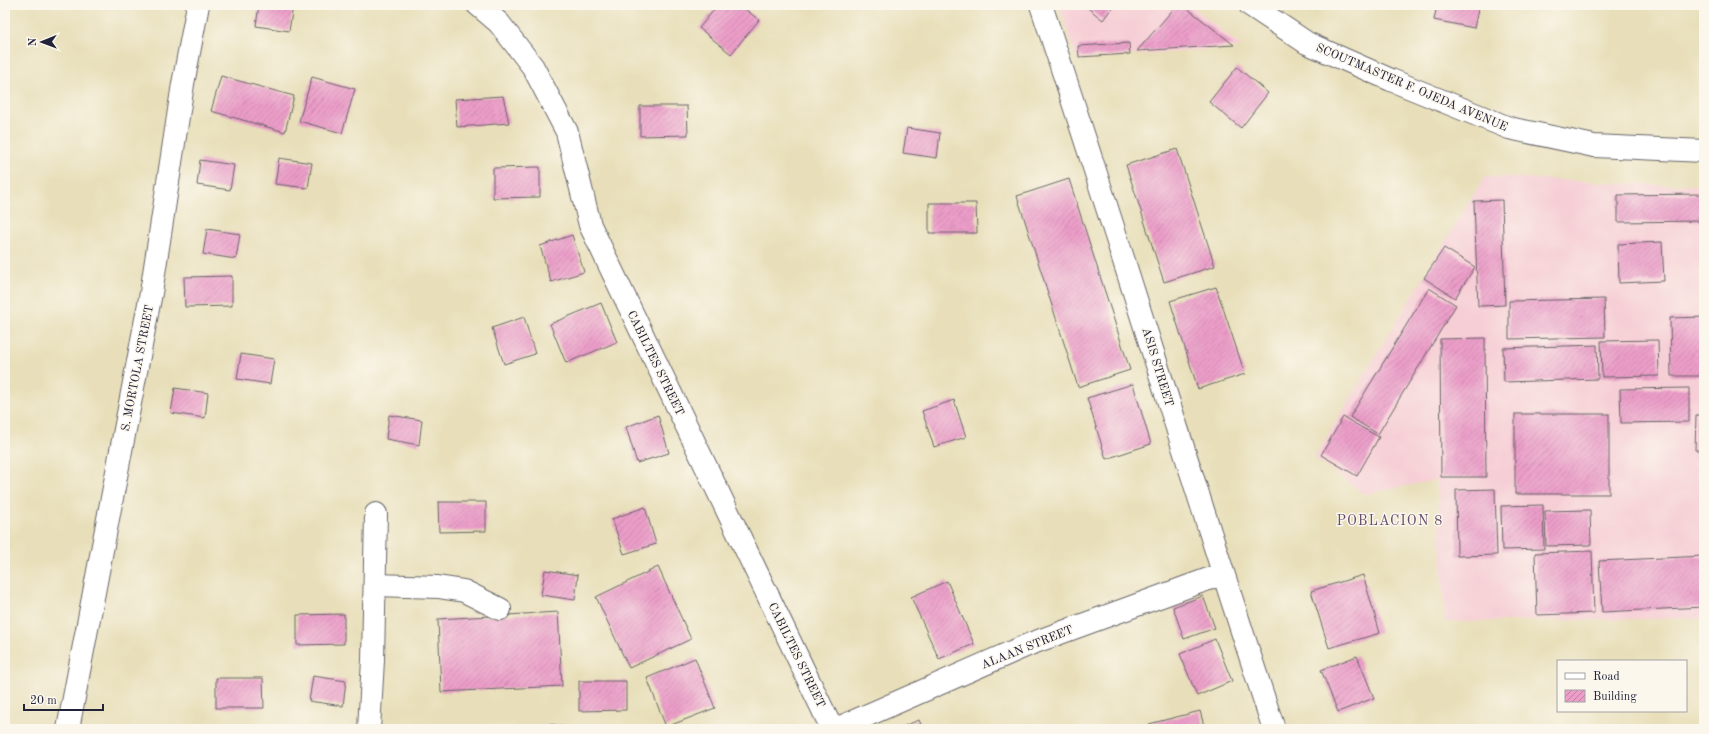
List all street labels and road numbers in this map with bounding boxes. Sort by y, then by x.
street label: SCOUTMASTER F. OJEDA AVENUE [1314,42,1509,134]
street label: S. MORTOLA STREET [120,304,156,432]
street label: CABILTES STREET [624,309,686,418]
street label: ASIS STREET [1139,326,1175,408]
street label: CABILTES STREET [765,601,827,710]
street label: ALAAN STREET [980,624,1075,672]

